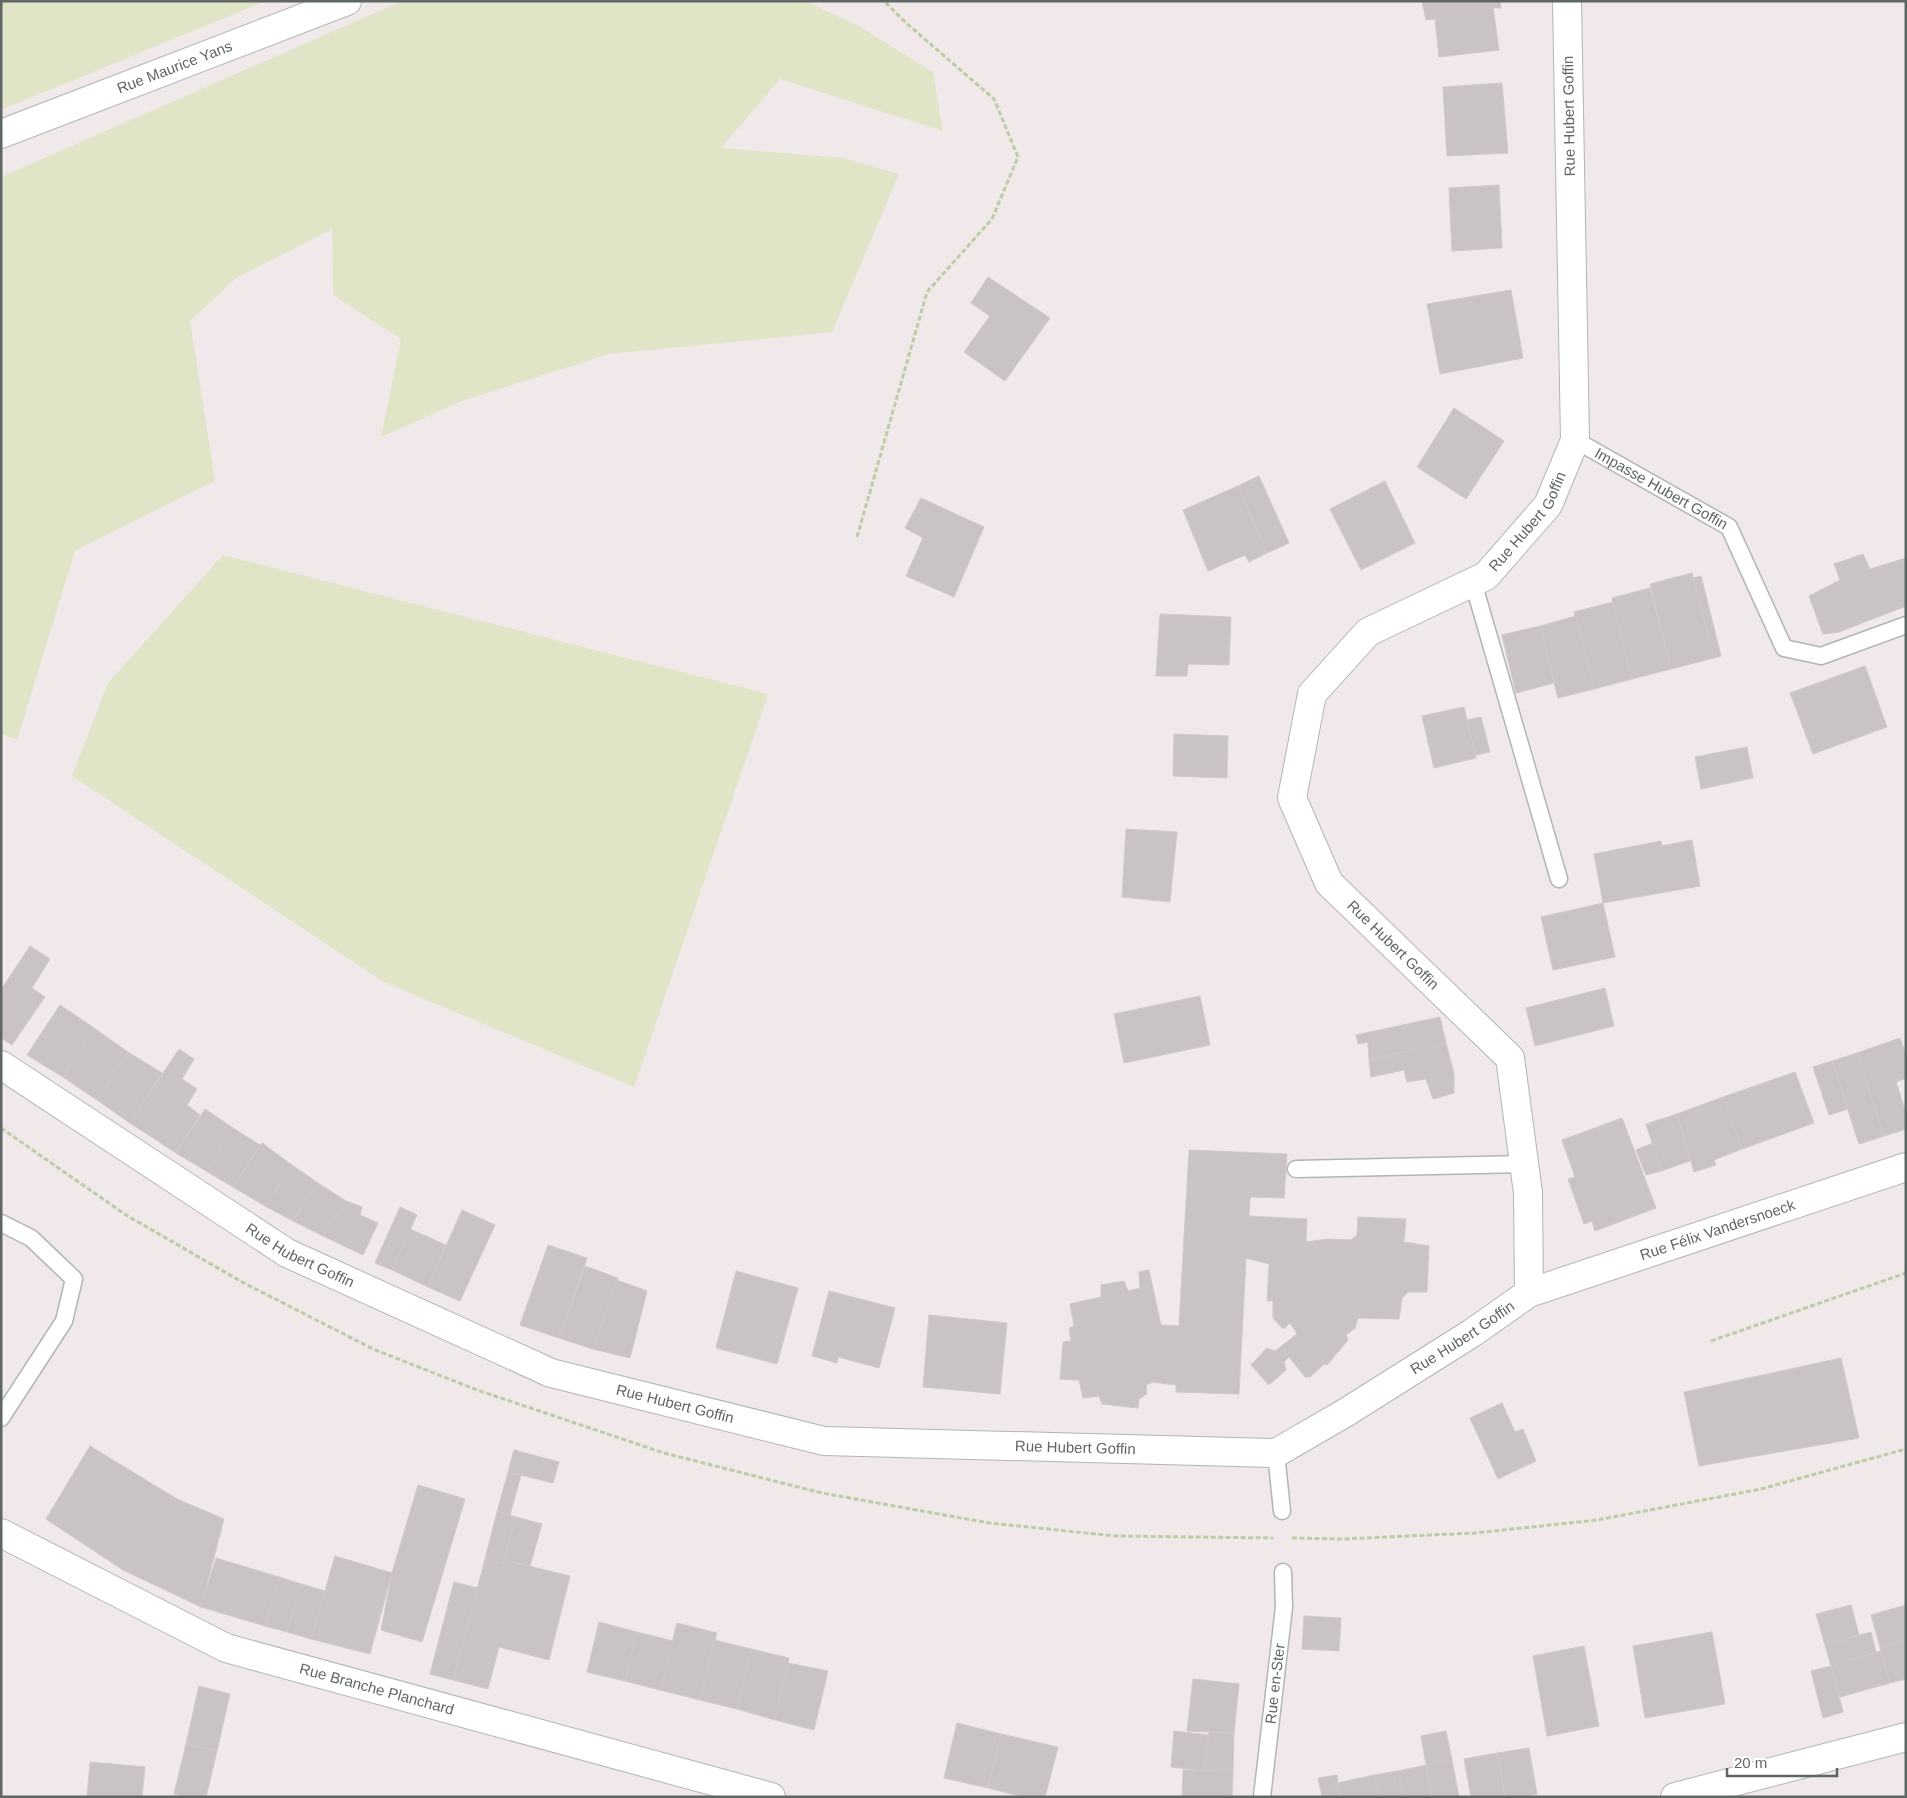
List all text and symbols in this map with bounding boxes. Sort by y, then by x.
street label: Rue Maurice Yans [114,37,234,97]
street label: Rue Hubert Goffin [1559,56,1578,176]
street label: Impasse Hubert Goffin [1592,444,1731,533]
street label: Rue Hubert Goffin [1485,469,1569,575]
street label: Rue Hubert Goffin [1344,897,1443,993]
street label: Rue Félix Vandersnoeck [1638,1196,1798,1263]
street label: Rue Hubert Goffin [243,1219,357,1291]
street label: Rue Hubert Goffin [1407,1297,1517,1378]
street label: Rue Hubert Goffin [614,1381,736,1426]
street label: Rue Hubert Goffin [1015,1437,1136,1457]
street label: Rue en-Ster [1262,1643,1288,1725]
street label: Rue Branche Planchard [298,1660,456,1718]
scale bar [1727,1746,1837,1778]
text: 20 m [1734,1754,1767,1771]

